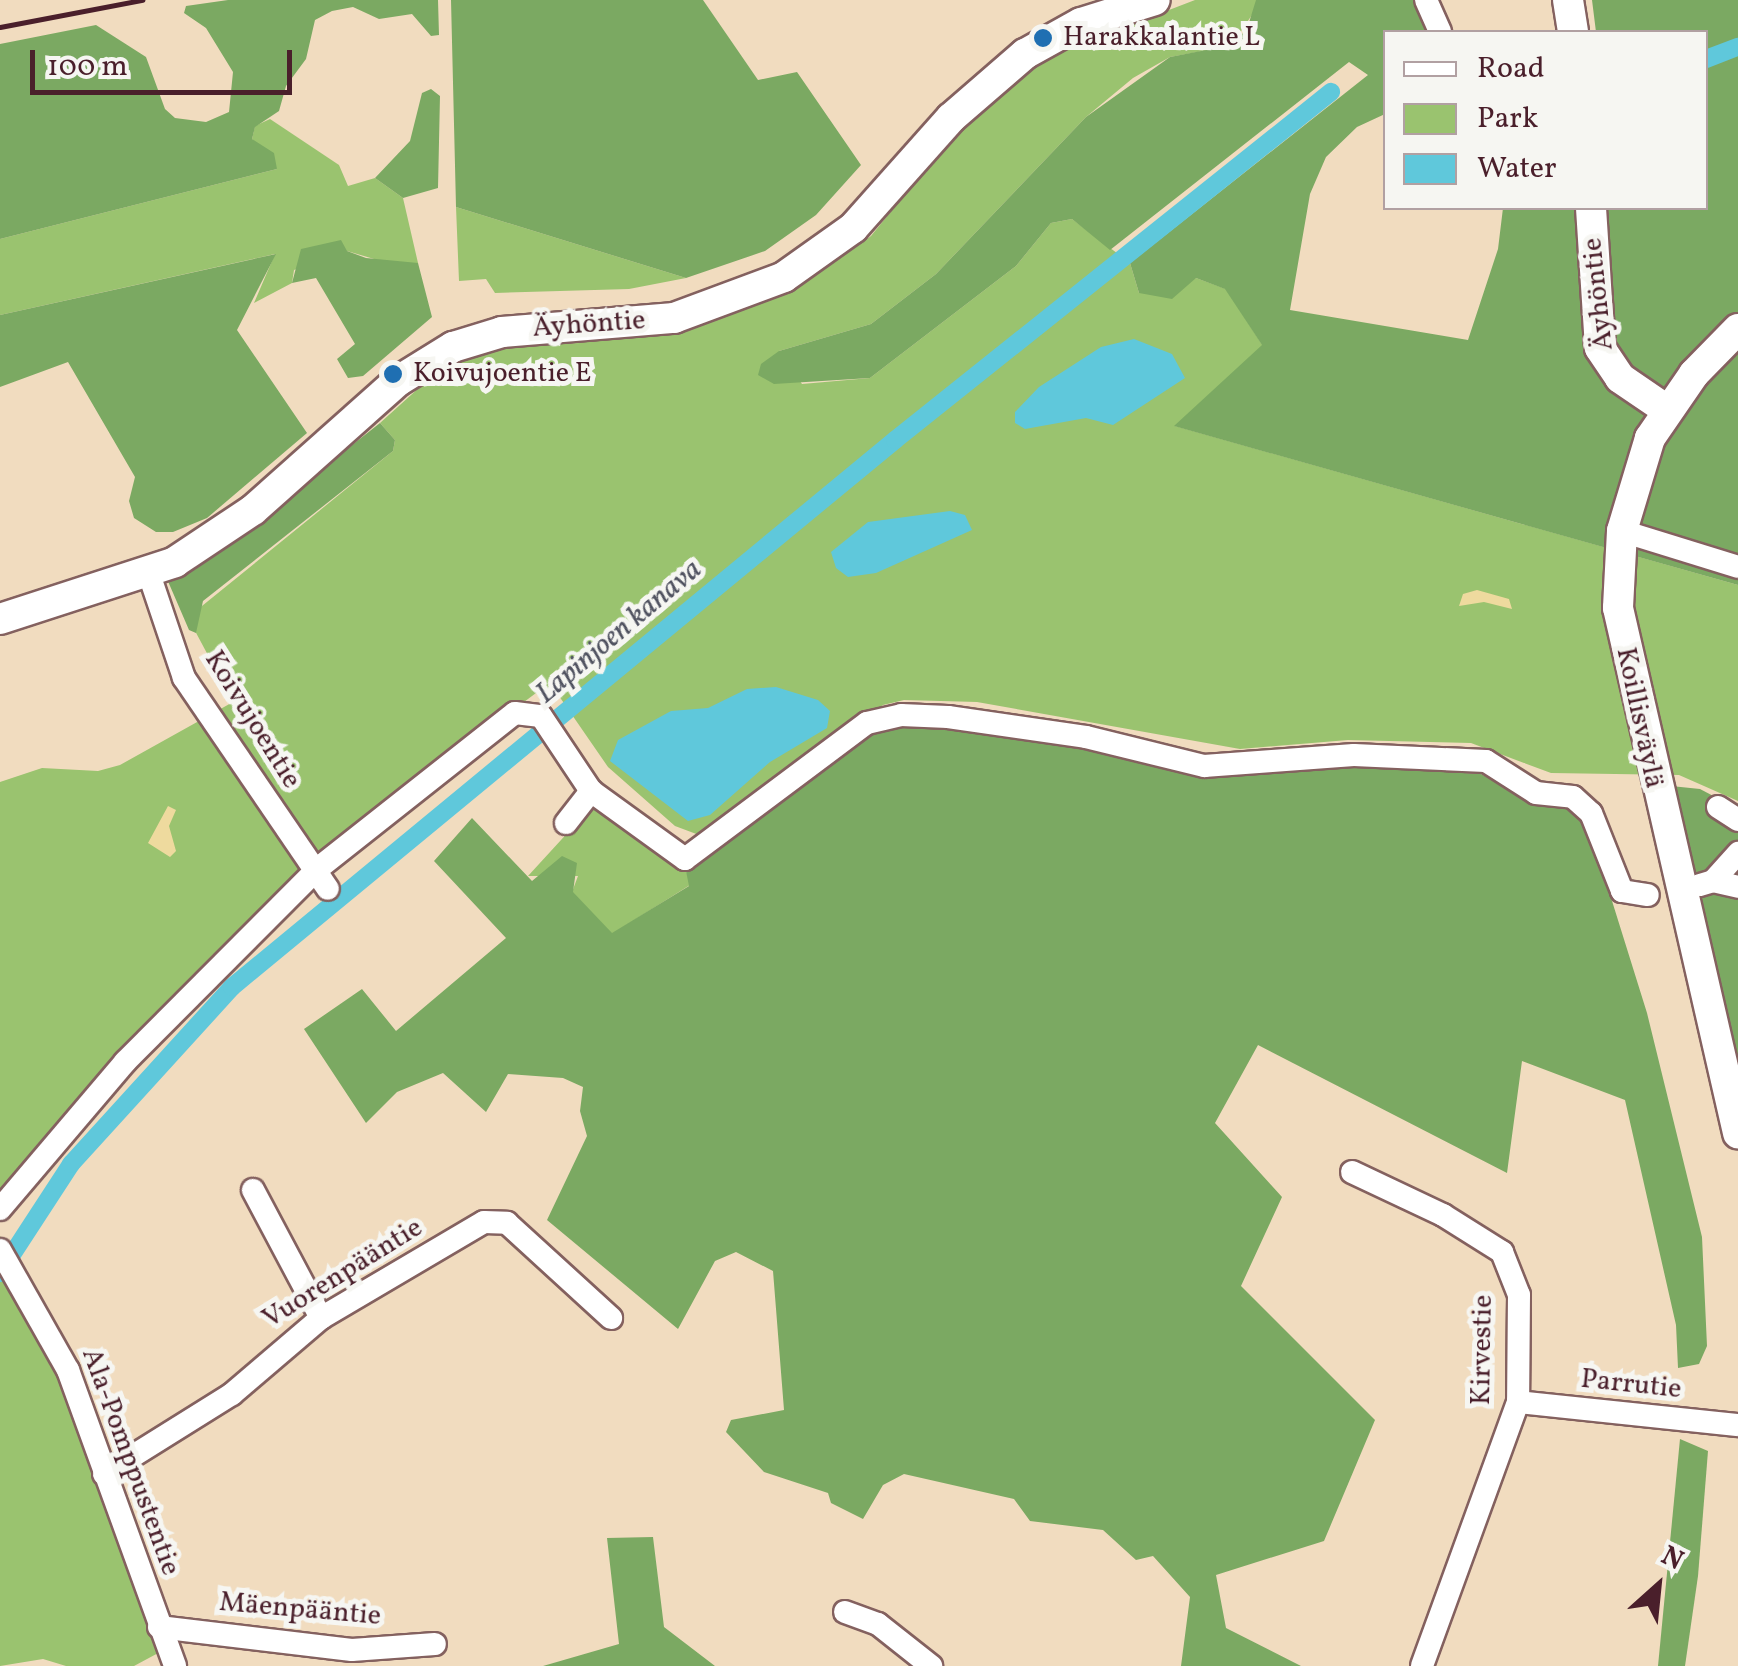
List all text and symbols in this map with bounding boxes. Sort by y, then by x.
place label: Harakkalantie L [1063,21,1260,55]
marker: Harakkalantie L [1032,27,1054,49]
scale bar [35,30,298,92]
legend [1383,30,1708,210]
text: 100 m [47,46,128,88]
text: Road [1477,48,1545,90]
text: Park [1477,98,1538,140]
text: Water [1477,148,1557,190]
street label: Äyhöntie [1576,236,1622,352]
street label: Äyhöntie [531,304,647,346]
place label: Koivujoentie E [413,357,592,391]
marker: Koivujoentie E [382,363,404,385]
water label: Lapinjoen kanava [529,552,709,712]
street label: Koivujoentie [196,645,308,795]
street label: Koillisväylä [1608,645,1670,791]
street label: Vuorenpääntie [257,1211,429,1337]
street label: Kirvestie [1465,1294,1501,1406]
street label: Ala-Pomppustentie [73,1344,187,1580]
street label: Parrutie [1579,1363,1683,1407]
north arrow [1608,1536,1708,1636]
text: N [1654,1537,1690,1581]
street label: Mäenpääntie [218,1586,382,1634]

